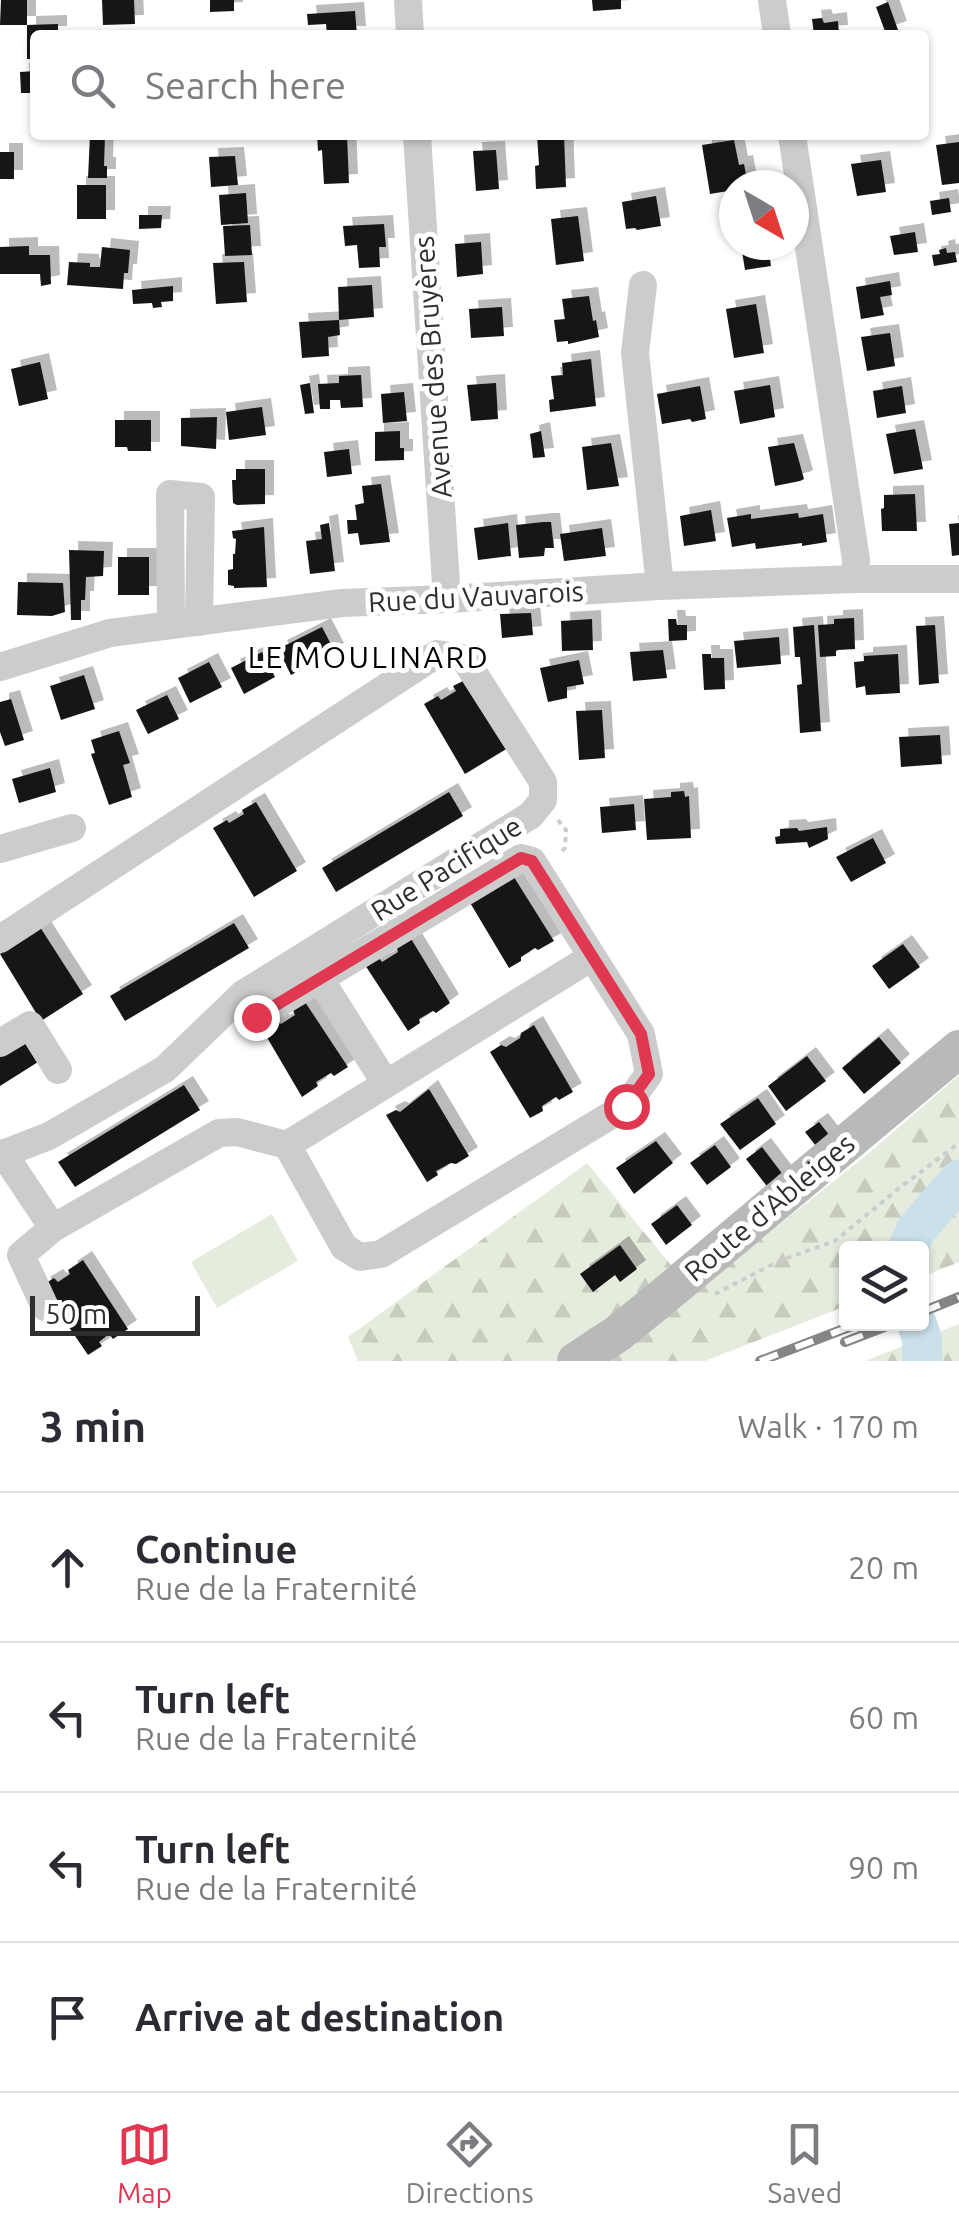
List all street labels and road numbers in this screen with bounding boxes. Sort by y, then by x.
street label: Avenue des Bruyères [407,235,457,499]
street label: Rue du Vauvarois [368,575,584,617]
street label: Rue Pacifique [365,809,527,927]
street label: Route d'Ableiges [678,1127,860,1287]

